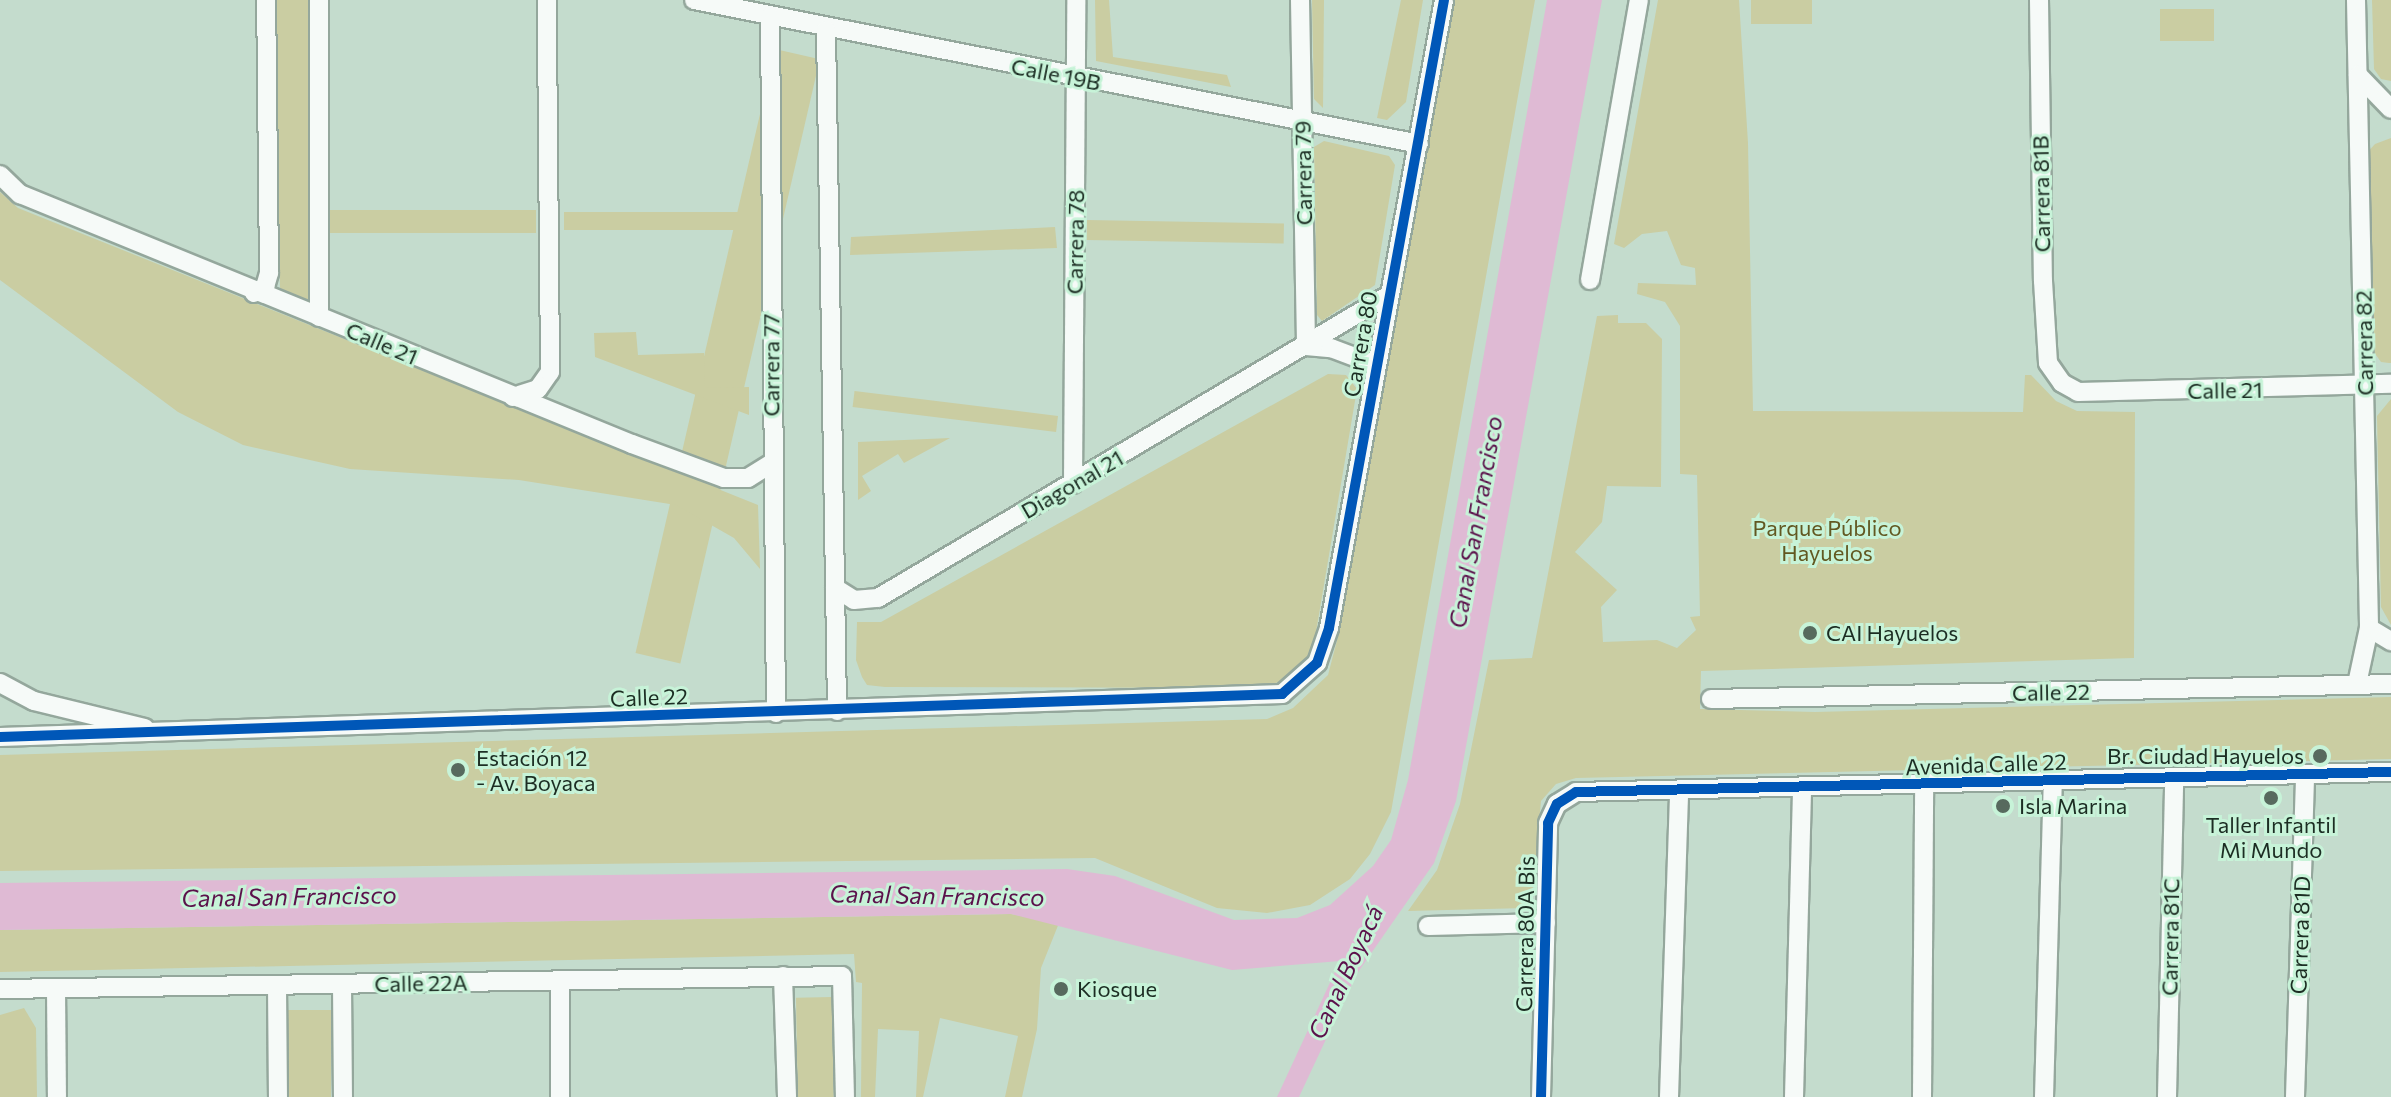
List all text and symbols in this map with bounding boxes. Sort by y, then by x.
street label: Calle 19B [1009,52,1103,96]
street label: Carrera 79 [1289,120,1317,226]
street label: Carrera 81B [2027,135,2055,253]
street label: Carrera 78 [1061,189,1089,295]
street label: Carrera 80 [1338,289,1382,399]
street label: Carrera 82 [2350,290,2378,396]
street label: Carrera 77 [758,314,784,416]
street label: Calle 21 [342,316,422,370]
street label: Calle 21 [2187,376,2263,404]
water label: Canal San Francisco [1442,414,1508,630]
street label: Diagonal 21 [1016,444,1128,524]
park label: Parque Público Hayuelos [1752,514,1902,566]
place label: CAI Hayuelos [1826,620,1958,646]
marker: CAI Hayuelos [1801,624,1819,642]
street label: Calle 22 [2012,678,2090,706]
street label: Calle 22 [610,682,688,712]
place label: Br. Ciudad Hayuelos [2107,743,2304,769]
place label: Estación 12 - Av. Boyaca [476,744,595,796]
marker: Br. Ciudad Hayuelos [2311,747,2329,765]
street label: Avenida Calle 22 [1905,748,2067,780]
marker: Estación 12 - Av. Boyaca [447,759,469,781]
marker: Taller Infantil Mi Mundo [2262,789,2280,807]
place label: Isla Marina [2019,793,2127,819]
marker: Isla Marina [1994,797,2012,815]
place label: Taller Infantil Mi Mundo [2205,811,2337,862]
street label: Carrera 80A Bis [1510,856,1540,1012]
street label: Carrera 81D [2285,875,2315,995]
street label: Carrera 81C [2156,878,2184,996]
water label: Canal San Francisco [829,879,1045,911]
water label: Canal San Francisco [181,880,397,912]
water label: Canal Boyacá [1302,901,1388,1043]
street label: Calle 22A [374,969,468,997]
place label: Kiosque [1077,976,1157,1002]
marker: Kiosque [1052,980,1070,998]

